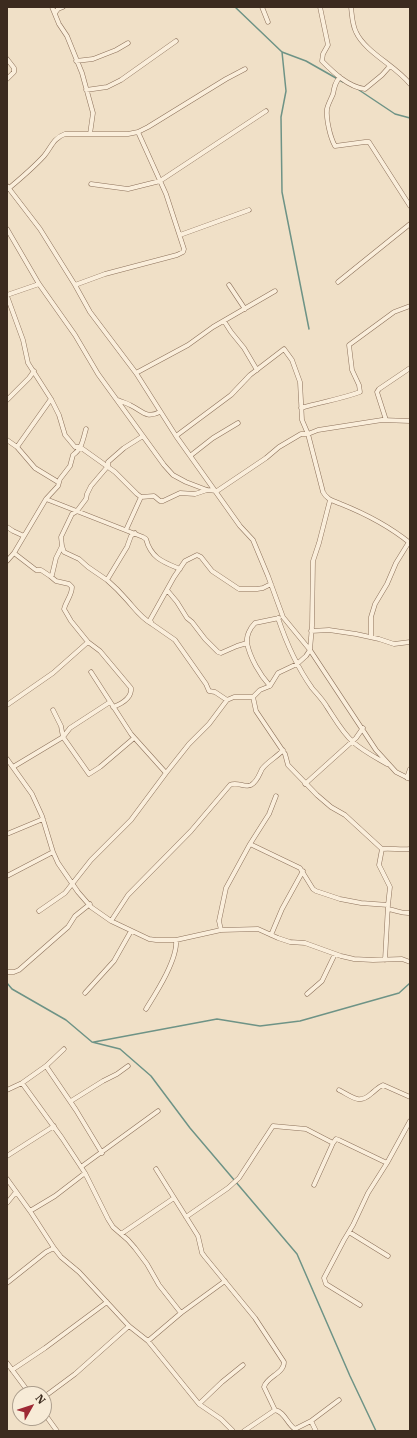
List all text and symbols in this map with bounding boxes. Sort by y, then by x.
north arrow [12,1386,52,1426]
text: N [32,1391,49,1407]

